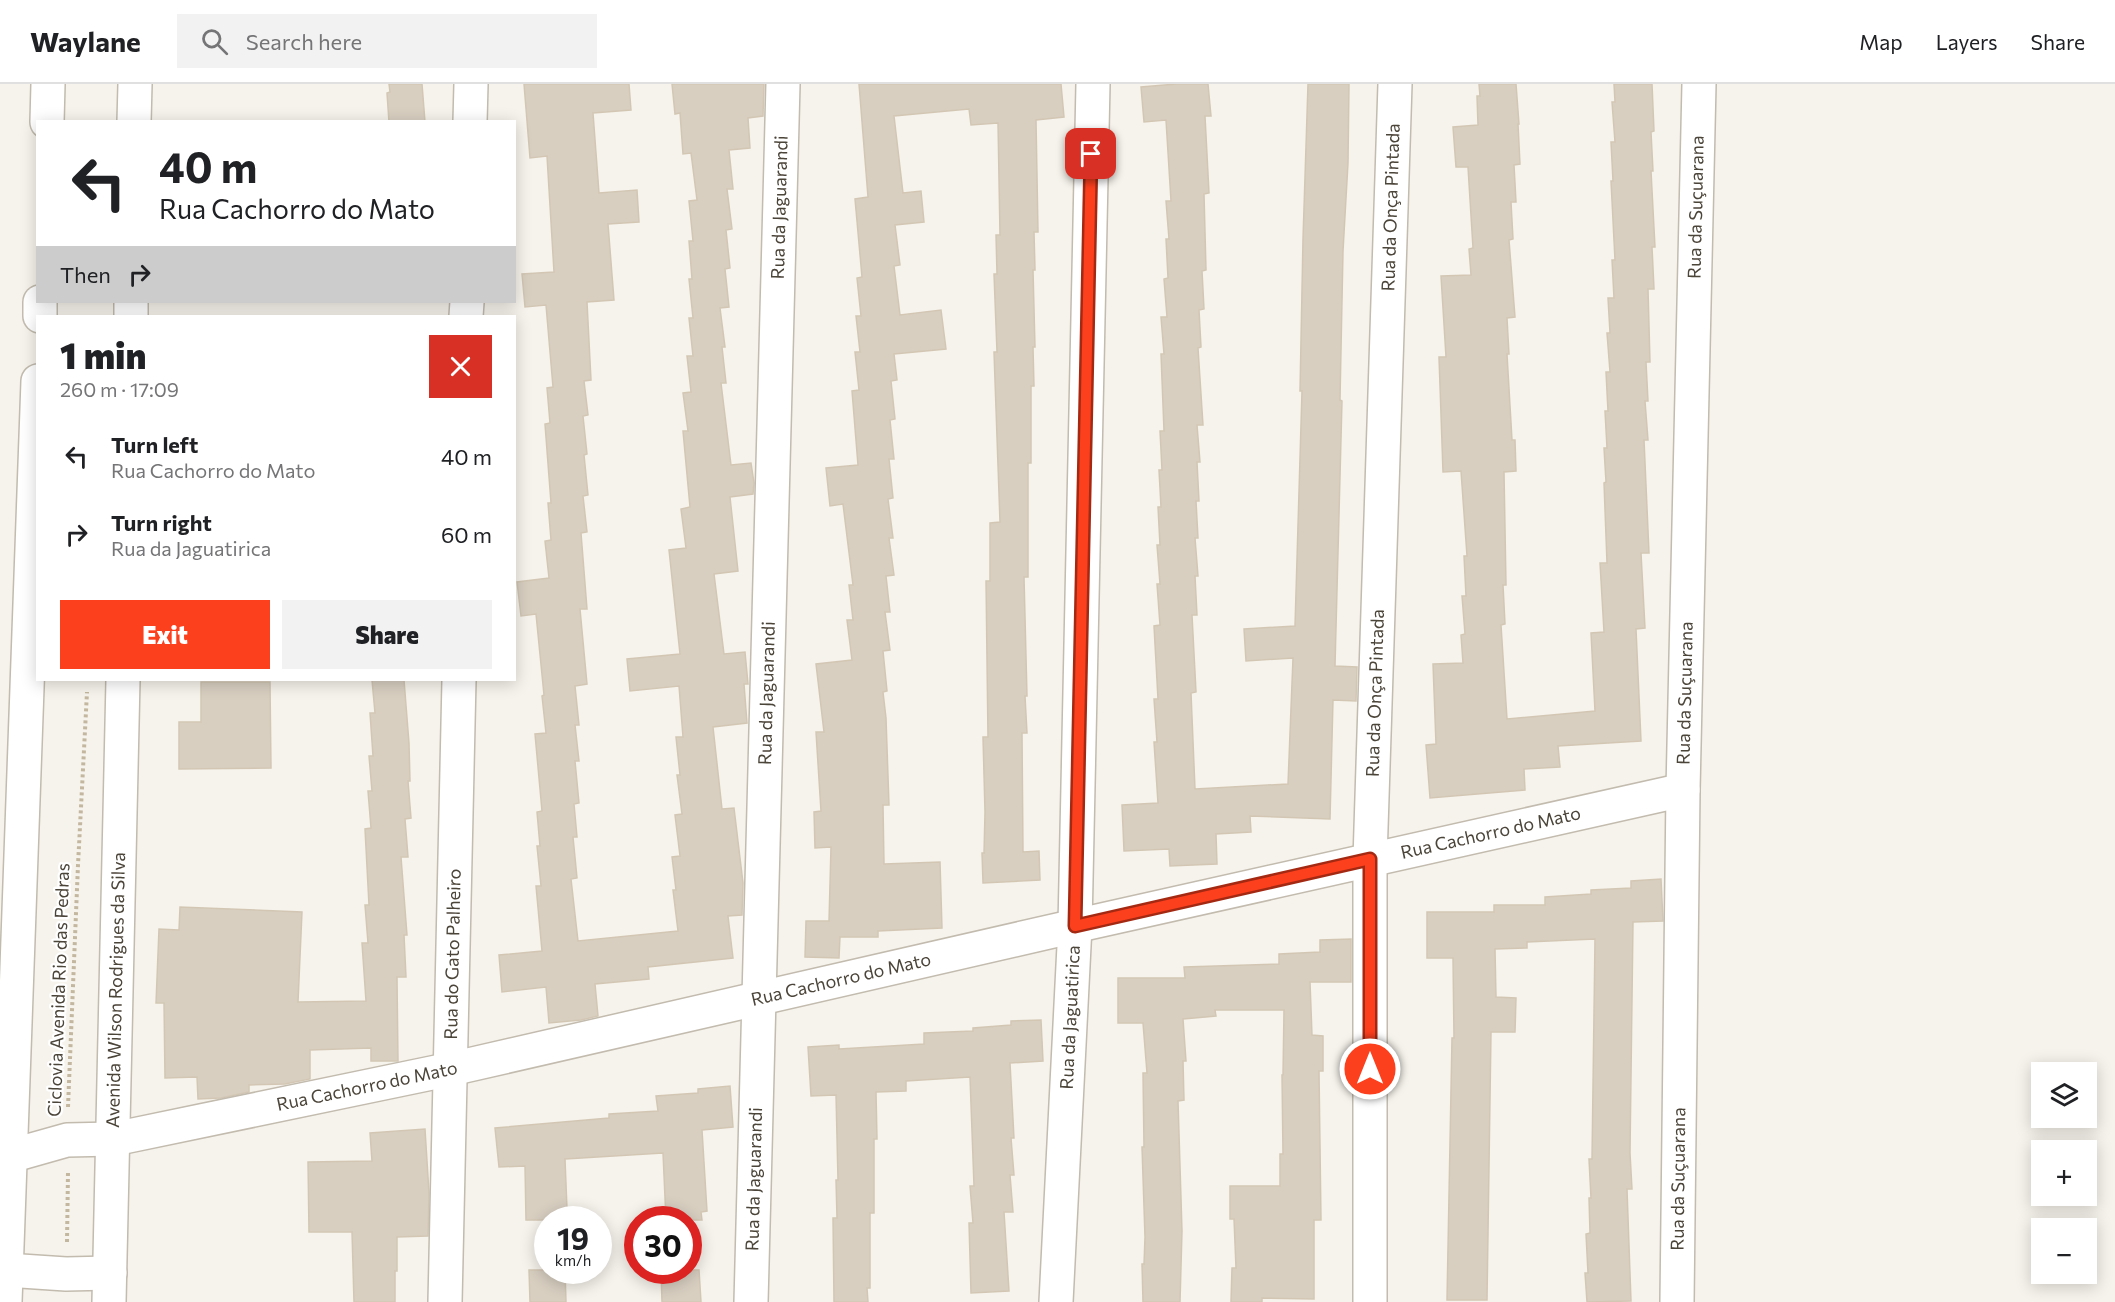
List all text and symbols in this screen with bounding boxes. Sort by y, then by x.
search box [177,14,597,68]
text: Waylane [30,24,141,58]
icon: search [198,25,231,58]
text: Search here [246,28,362,55]
text: Map [1859,29,1903,54]
text: Layers [1936,29,1998,54]
text: Share [2031,29,2085,54]
street label: Rua da Onça Pintada [1376,123,1404,292]
pin [1065,128,1116,179]
street label: Rua da Jaguarandi [766,135,792,280]
street label: Rua da Suçuarana [1683,135,1708,279]
icon: arrive [1074,137,1107,170]
text: 40 m [159,140,257,192]
icon: left [60,144,138,222]
text: Rua Cachorro do Mato [159,192,435,225]
icon: right [123,258,156,291]
text: Then [60,261,111,288]
text: 1 min [60,332,146,376]
button: close [429,335,492,398]
text: 260 m · 17:09 [60,377,179,401]
text: Turn left [111,431,198,458]
icon: left [60,440,93,473]
text: 40 m [441,443,492,470]
text: Rua Cachorro do Mato [111,458,315,482]
text: Turn right [111,509,212,536]
icon: right [60,518,93,551]
text: 60 m [441,521,492,548]
text: Rua da Jaguatirica [111,536,271,560]
button: Exit [60,600,270,669]
button: Share [282,600,492,669]
street label: Rua da Onça Pintada [1361,609,1388,777]
street label: Rua da Jaguarandi [753,621,779,765]
street label: Rua da Suçuarana [1672,621,1697,765]
street label: Rua Cachorro do Mato [1398,801,1583,863]
street label: Avenida Wilson Rodrigues da Silva [101,852,129,1128]
street label: Ciclovia Avenida Rio das Pedras [43,863,73,1117]
street label: Rua do Gato Palheiro [439,868,465,1040]
street label: Rua da Jaguatirica [1055,945,1084,1090]
street label: Rua Cachorro do Mato [749,947,933,1010]
position arrow [1338,1037,1402,1101]
street label: Rua Cachorro do Mato [274,1056,459,1115]
map controls [2031,1062,2097,1284]
button: layers [2031,1062,2097,1128]
street label: Rua da Jaguarandi [740,1107,766,1251]
street label: Rua da Suçuarana [1666,1107,1689,1251]
button: + [2031,1140,2097,1206]
speed limit sign: 30 [624,1206,702,1284]
button: − [2031,1218,2097,1284]
text: 19 [557,1219,589,1256]
text: km/h [555,1251,591,1269]

